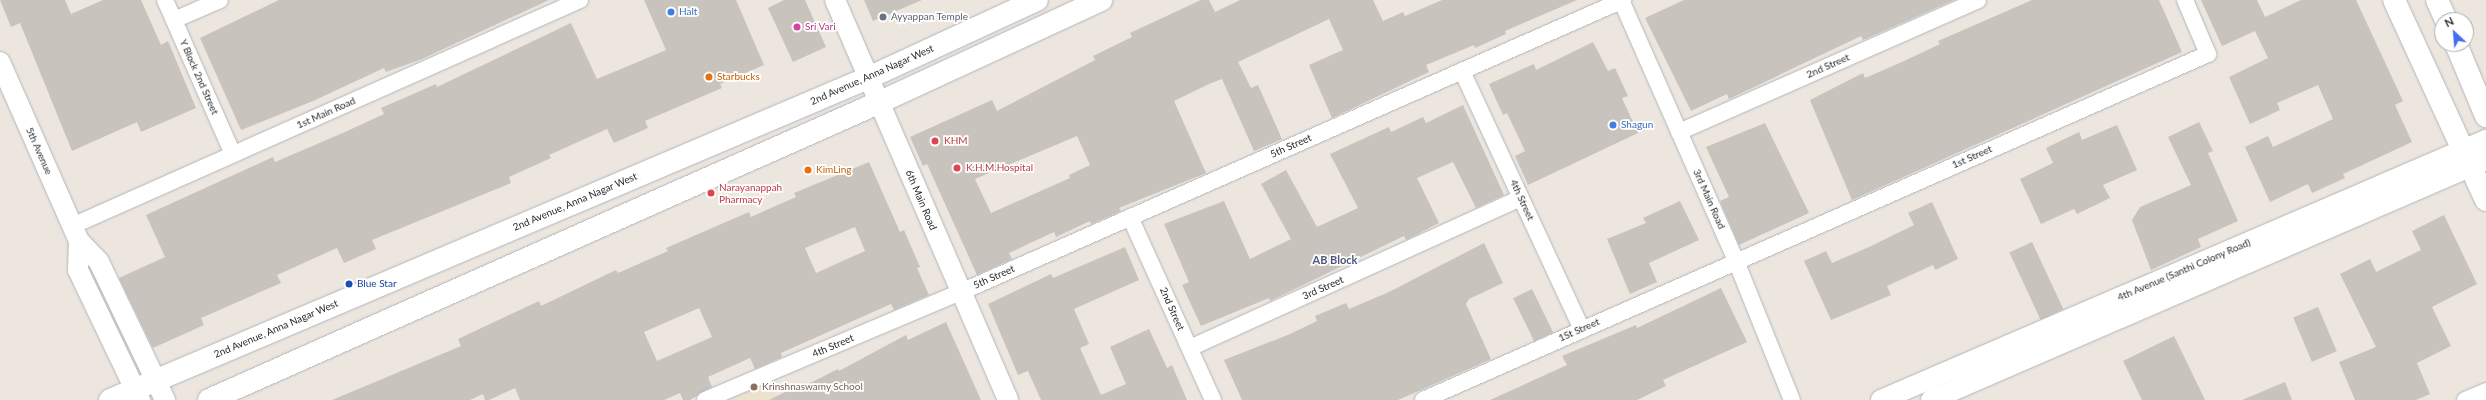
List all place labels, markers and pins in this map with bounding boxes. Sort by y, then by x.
place label: Halt [679,6,697,18]
marker: Halt [666,7,676,17]
place label: Ayyappan Temple [891,11,968,23]
marker: Ayyappan Temple [878,12,888,22]
place label: Sri Vari [805,21,836,33]
marker: Sri Vari [792,22,802,32]
place label: Starbucks [717,71,760,83]
marker: Starbucks [704,72,714,82]
place label: Shagun [1621,119,1653,131]
marker: Shagun [1608,120,1618,130]
marker: KHM [929,135,941,147]
place label: KHM [944,135,968,147]
marker: K.H.M.Hospital [951,162,963,174]
place label: K.H.M.Hospital [966,162,1033,174]
place label: KimLing [816,164,851,176]
marker: KimLing [803,165,813,175]
place label: Narayanappah Pharmacy [719,181,782,204]
marker: Narayanappah Pharmacy [706,188,716,198]
place label: Blue Star [357,278,397,290]
marker: Blue Star [344,279,354,289]
place label: Krinshnaswamy School [762,381,863,393]
marker: Krinshnaswamy School [749,382,759,392]

